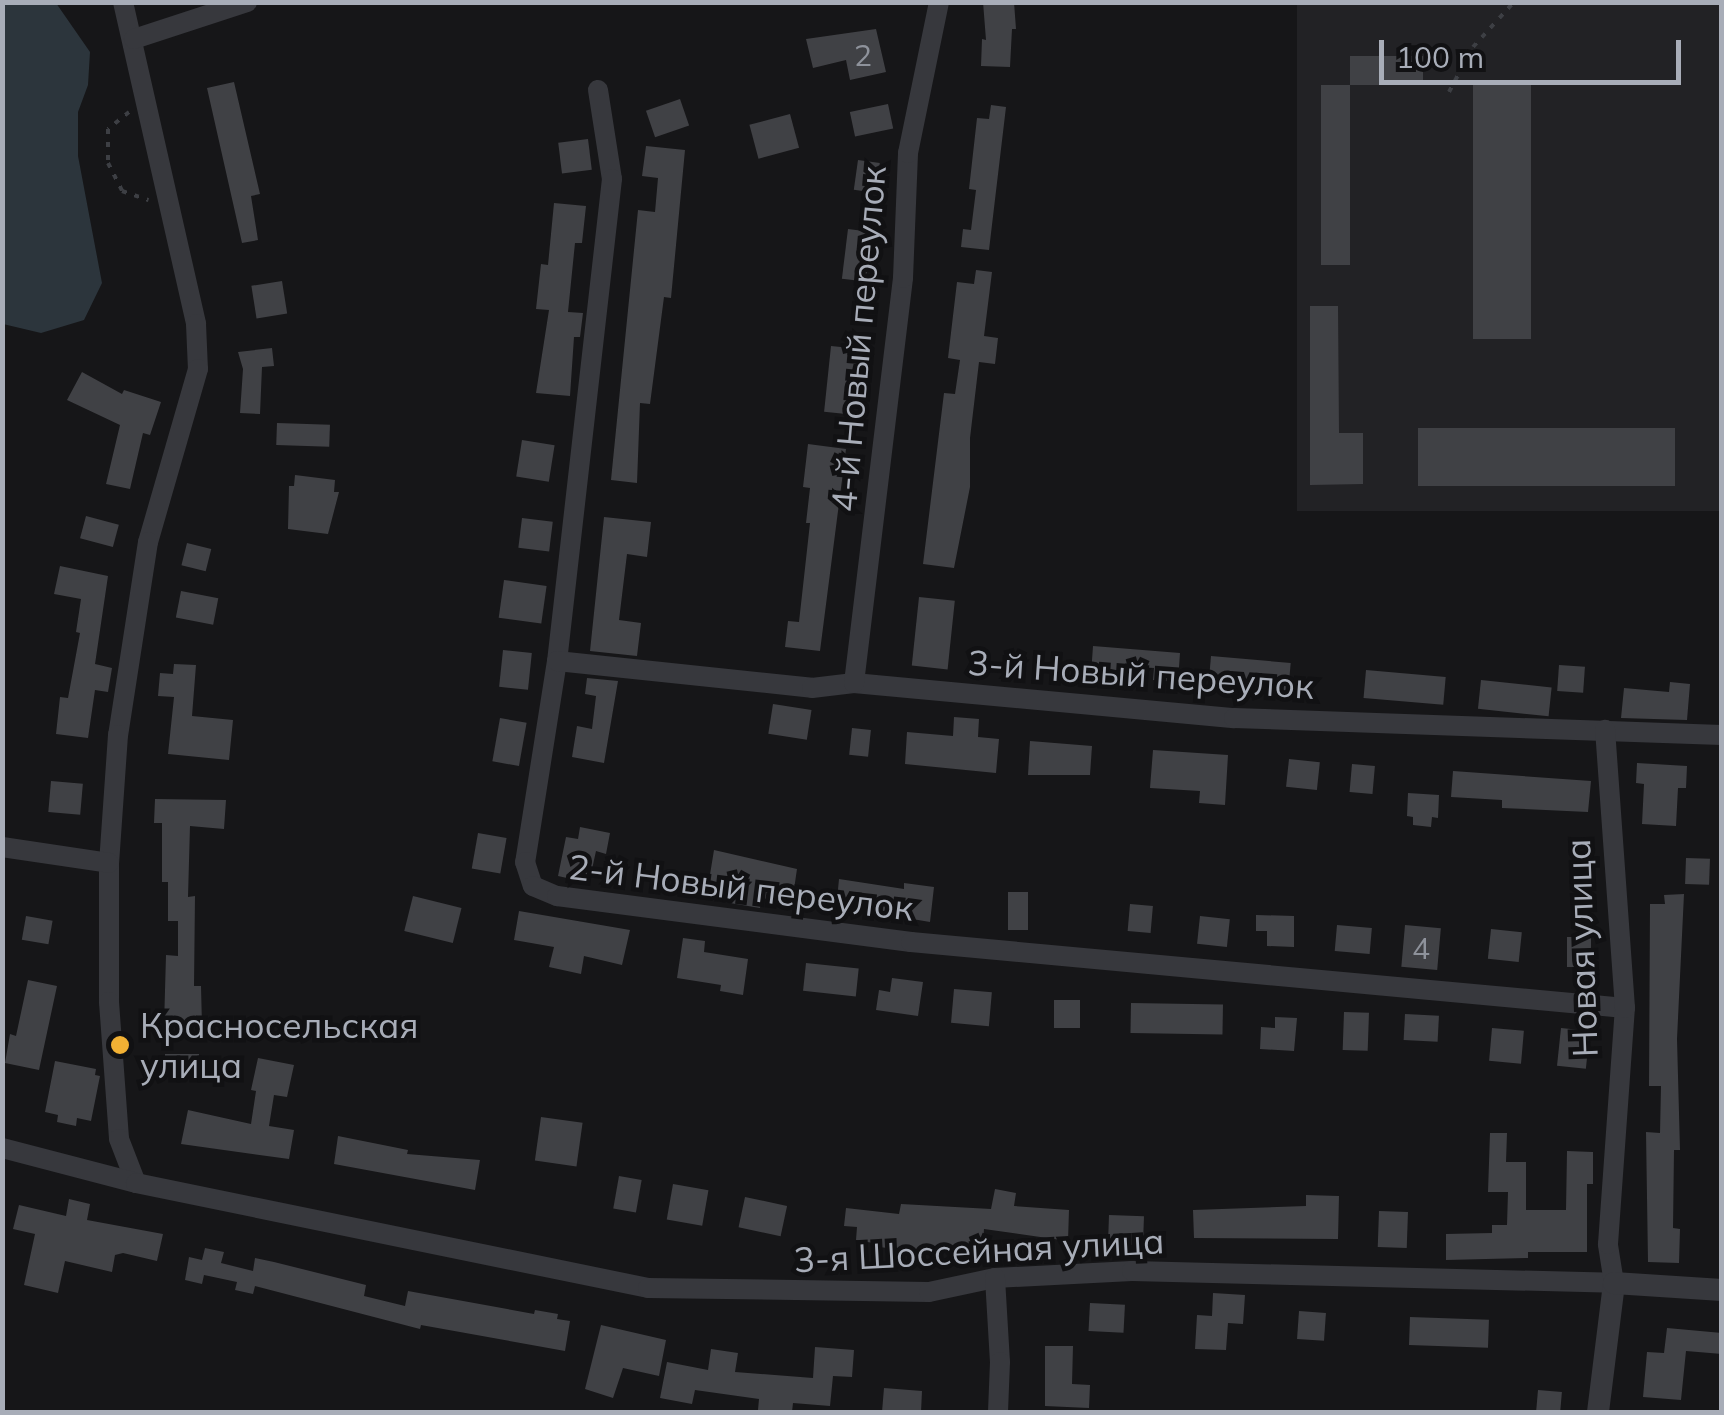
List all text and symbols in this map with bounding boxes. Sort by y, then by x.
scale bar [1384,20,1686,82]
house number: 2 [854,37,872,73]
text: 100 m [1396,38,1484,76]
street label: 4-й Новый переулок [822,164,894,514]
street label: 3-й Новый переулок [966,641,1316,707]
street label: Новая улица [1556,838,1606,1058]
street label: 2-й Новый переулок [566,845,916,929]
house number: 4 [1412,930,1430,966]
place label: Красносельская улица [140,1004,419,1086]
marker: Красносельская улица [109,1034,131,1056]
street label: 3-я Шоссейная улица [793,1219,1165,1281]

